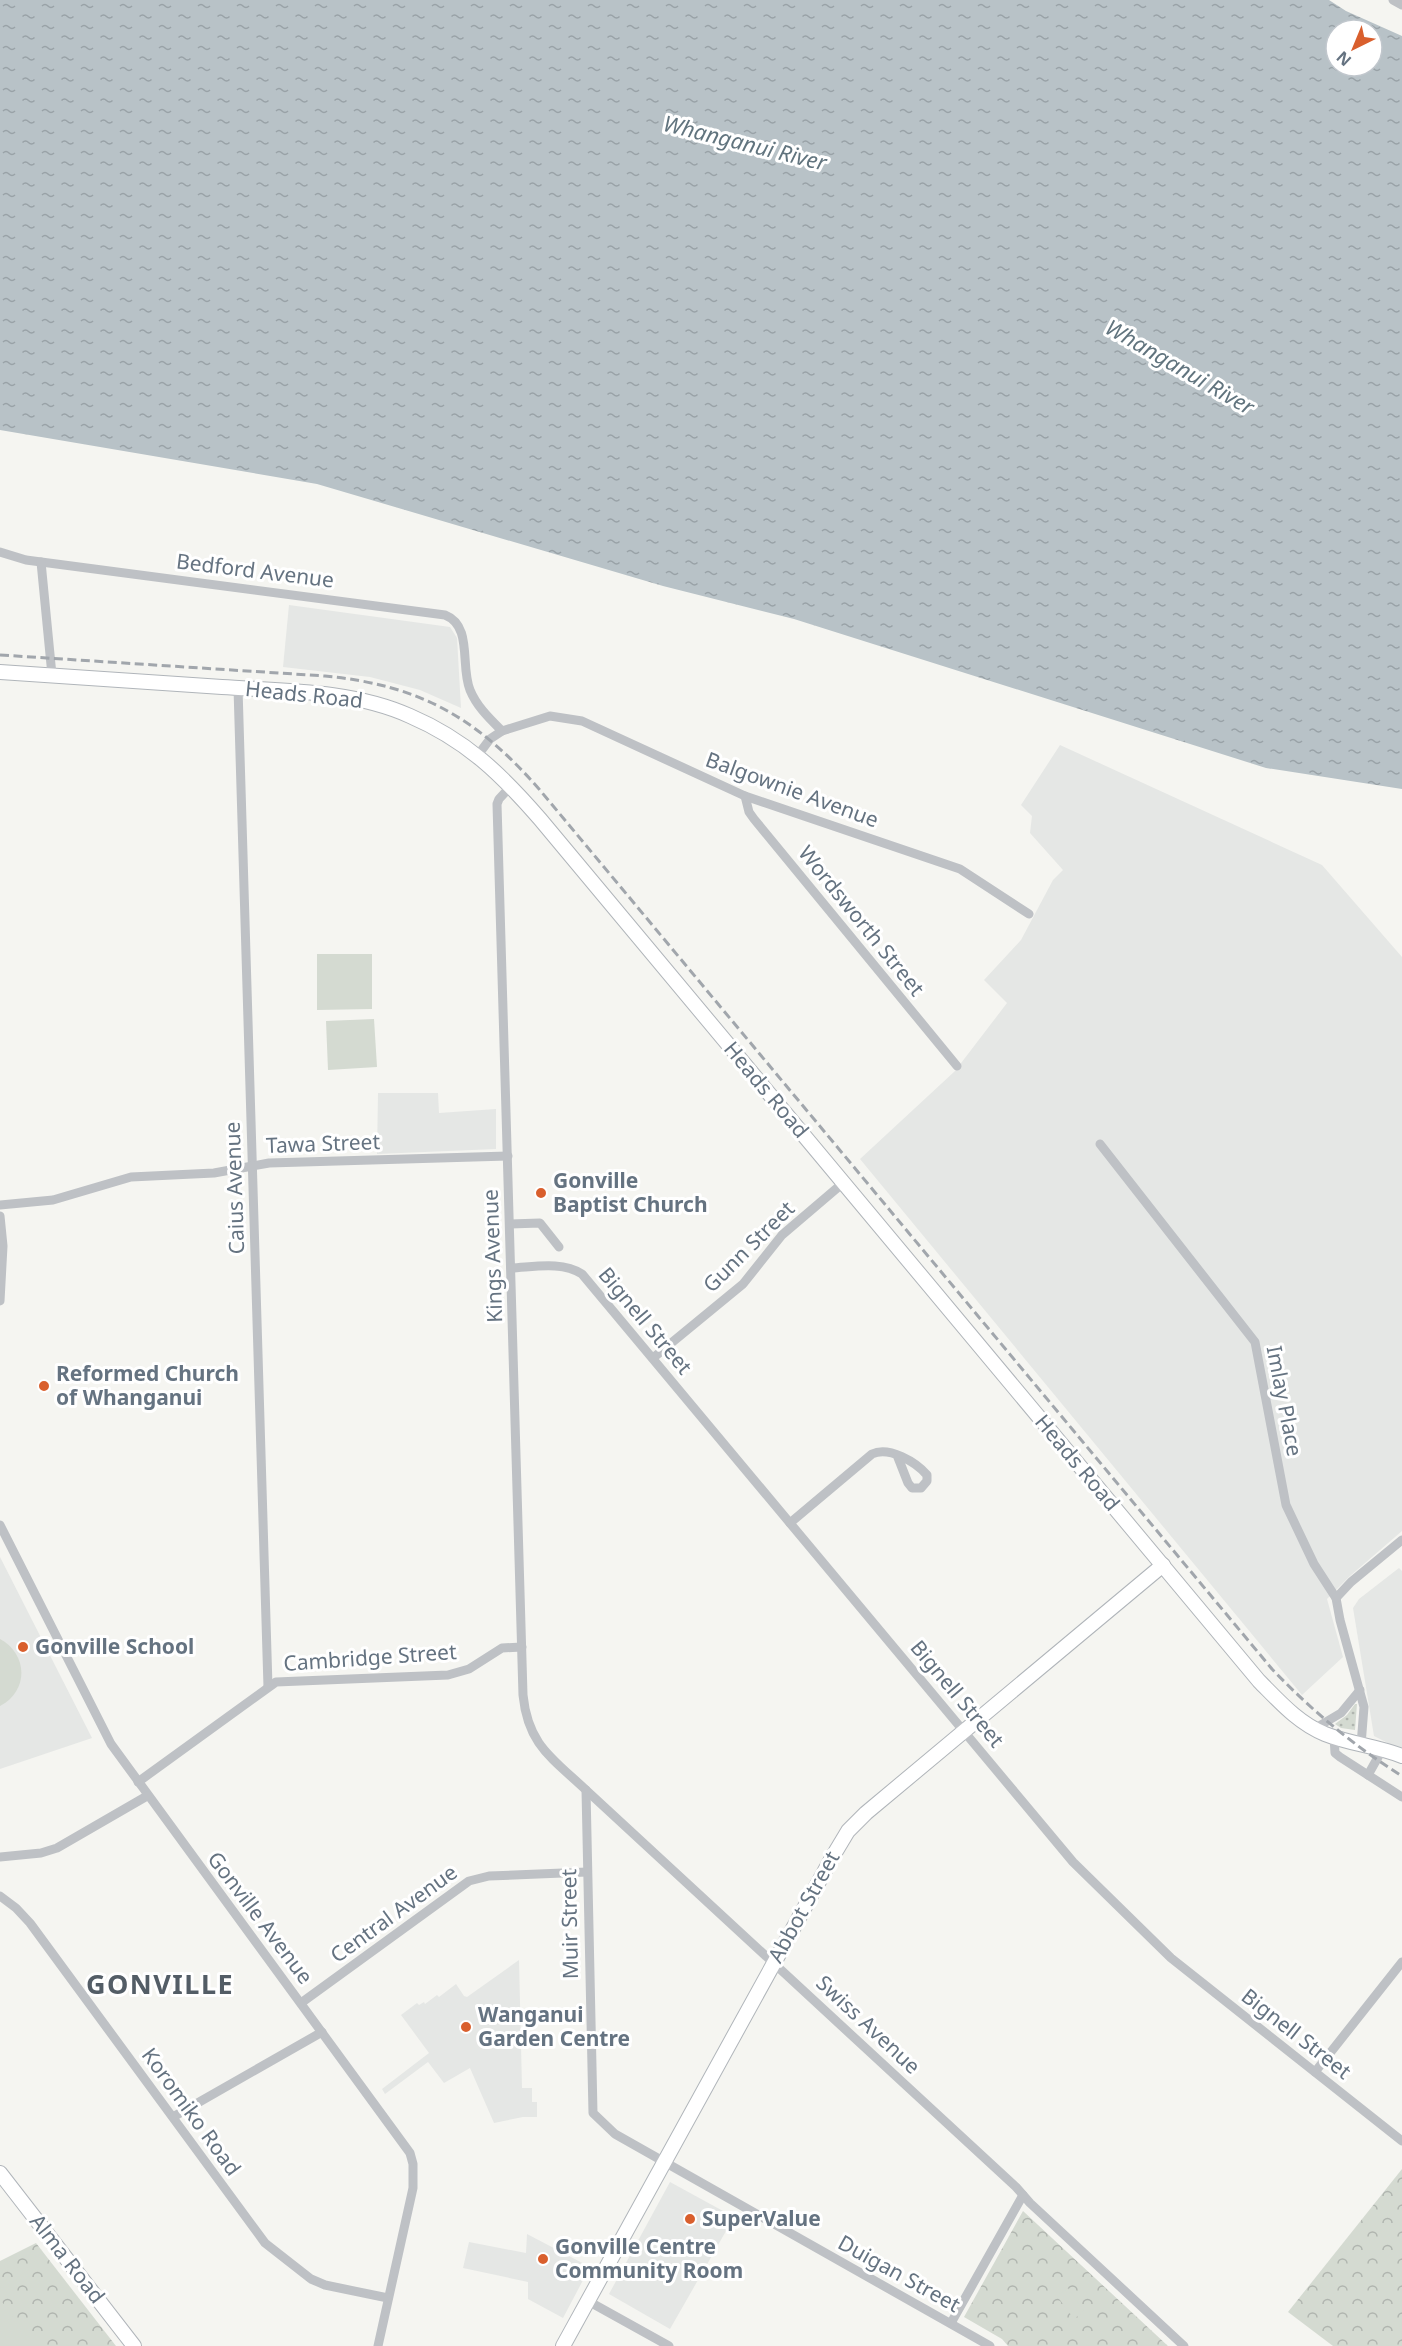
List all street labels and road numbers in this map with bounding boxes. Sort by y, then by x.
street label: Bedford Avenue [175,546,336,594]
street label: Heads Road [244,674,364,714]
street label: Balgownie Avenue [702,745,883,833]
street label: Wordsworth Street [793,839,931,1002]
street label: Heads Road [718,1035,815,1144]
street label: Caius Avenue [218,1121,250,1255]
street label: Tawa Street [265,1127,381,1159]
street label: Kings Avenue [476,1189,508,1323]
street label: Gunn Street [697,1194,800,1298]
street label: Bignell Street [593,1261,699,1380]
street label: Imlay Place [1261,1343,1309,1458]
street label: Heads Road [1029,1408,1126,1517]
street label: Bignell Street [905,1634,1011,1753]
street label: Cambridge Street [282,1637,458,1677]
street label: Abbot Street [761,1845,846,1967]
street label: Gonville Avenue [202,1846,320,1989]
street label: Central Avenue [324,1858,462,1969]
street label: Muir Street [554,1868,584,1979]
street label: Swiss Avenue [811,1969,927,2080]
street label: Bignell Street [1236,1982,1357,2085]
street label: Koromiko Road [136,2042,248,2181]
street label: Alma Road [24,2208,112,2309]
street label: Duigan Street [833,2228,966,2318]

